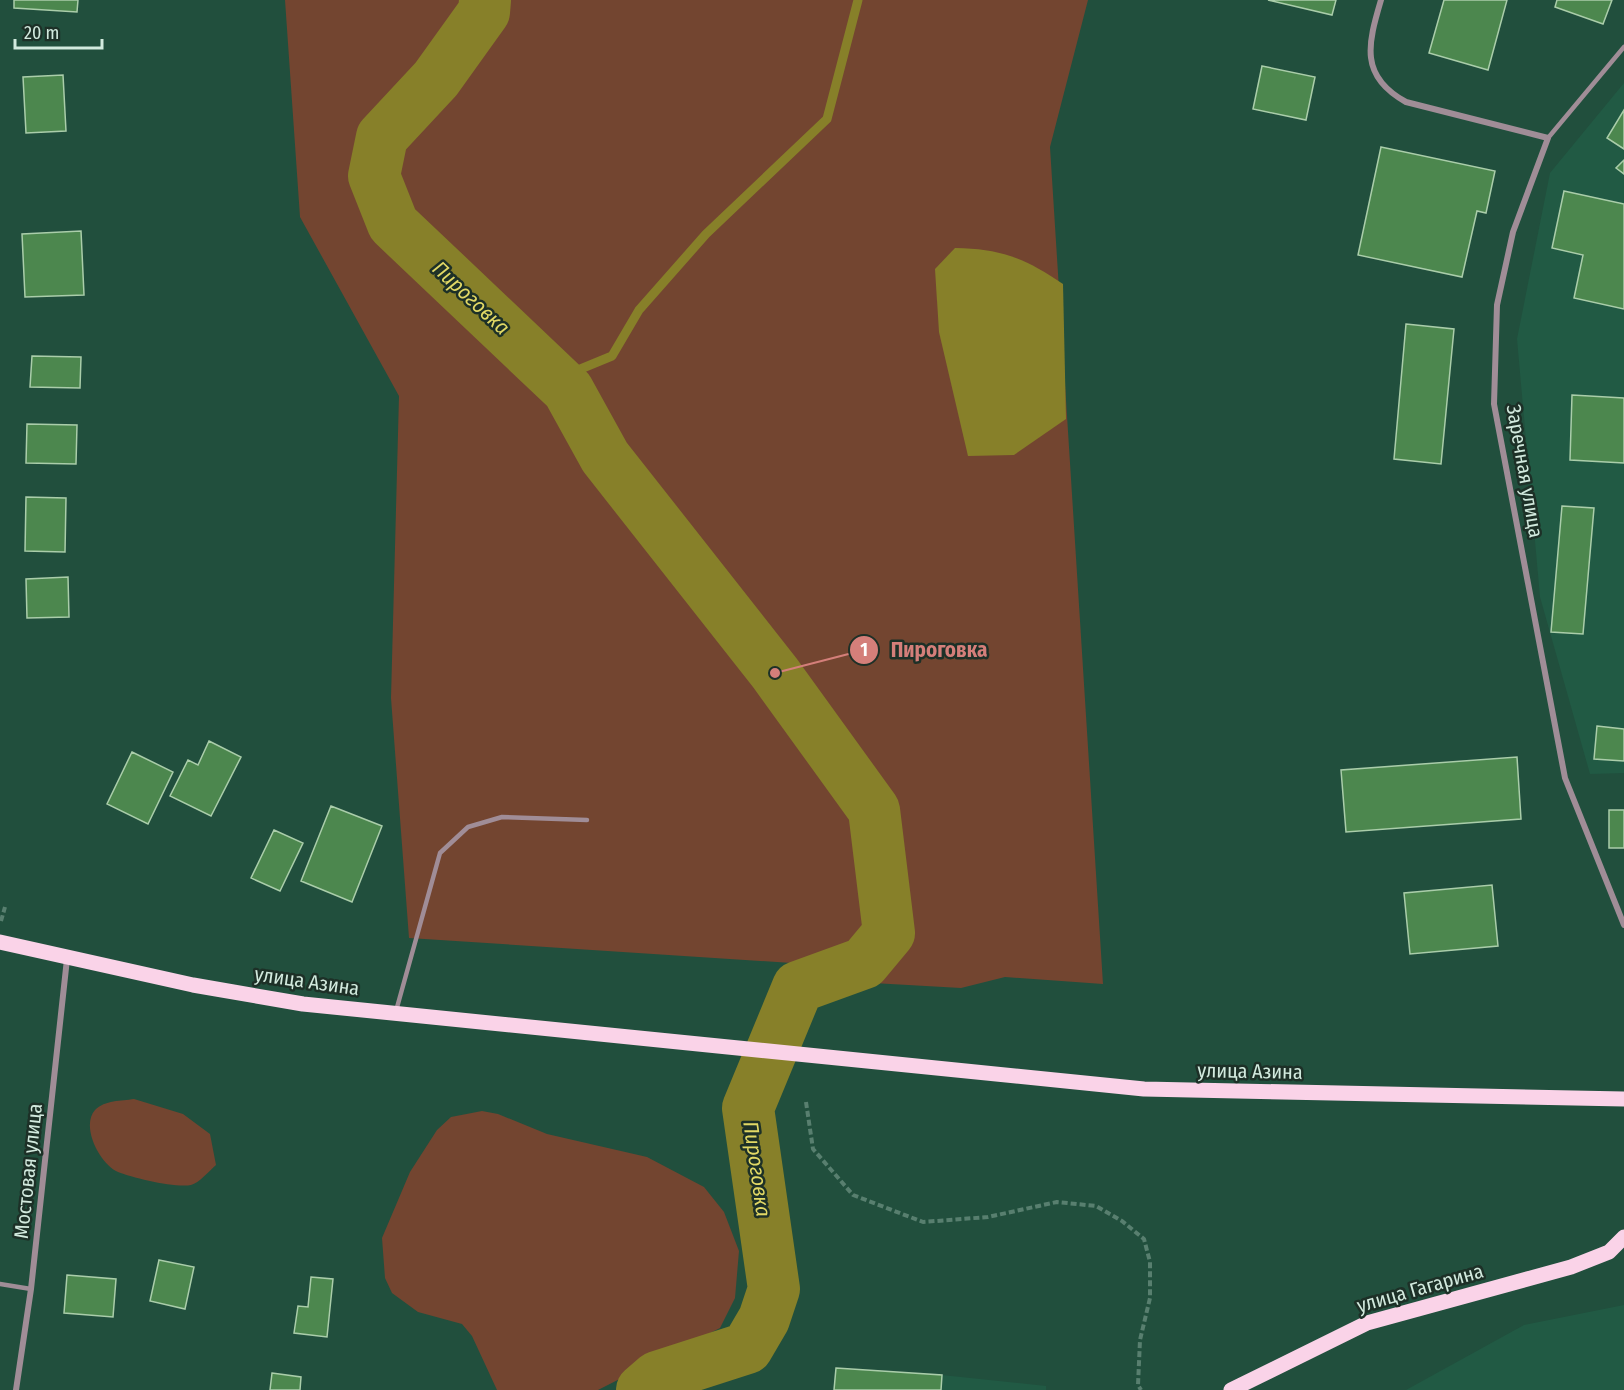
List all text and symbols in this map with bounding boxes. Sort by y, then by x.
scale bar [15,12,102,50]
text: 20 m [24,22,59,44]
water label: Пироговка [427,256,515,340]
street label: Заречная улица [1501,402,1549,540]
callout: Пироговка [849,630,999,669]
text: Пироговка [891,637,987,663]
text: 1 [860,639,868,661]
street label: улица Азина [253,962,361,1000]
street label: улица Азина [1197,1058,1303,1084]
street label: Мостовая улица [9,1102,47,1240]
water label: Пироговка [737,1120,777,1218]
street label: улица Гагарина [1354,1258,1486,1318]

